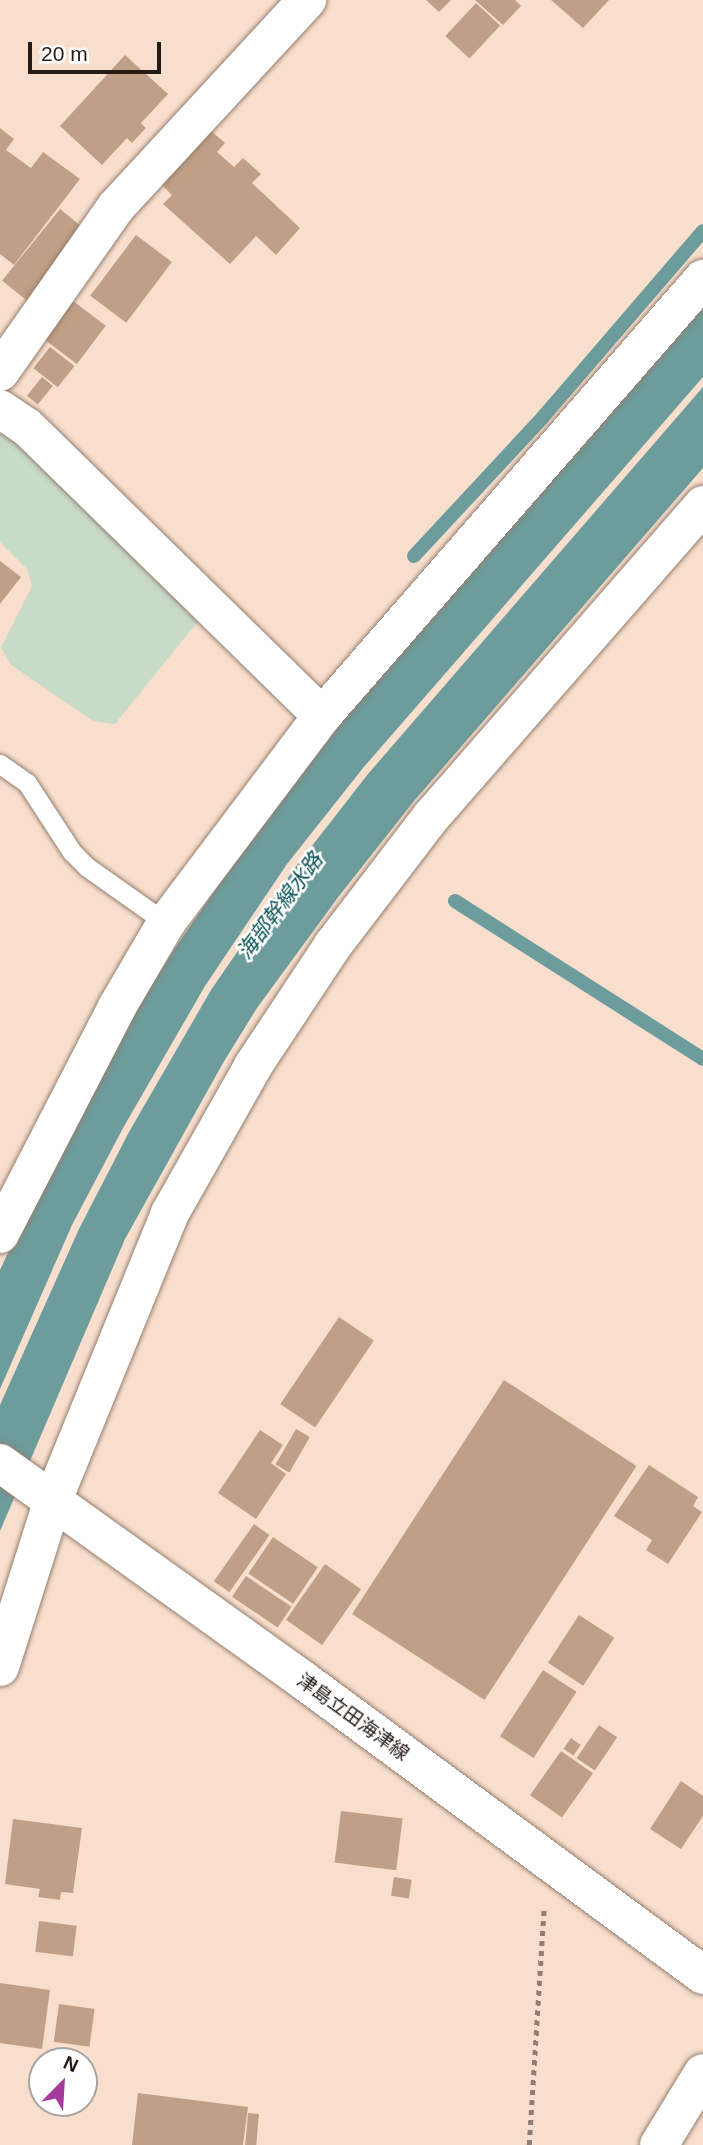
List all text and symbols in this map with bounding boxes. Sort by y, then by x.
scale bar [32,28,164,72]
text: 20 m [41,42,88,65]
water label: 海部幹線水路 [232,848,328,964]
street label: 津島立田海津線 [292,1669,414,1765]
north arrow [28,2047,98,2117]
text: N [60,2052,81,2077]

